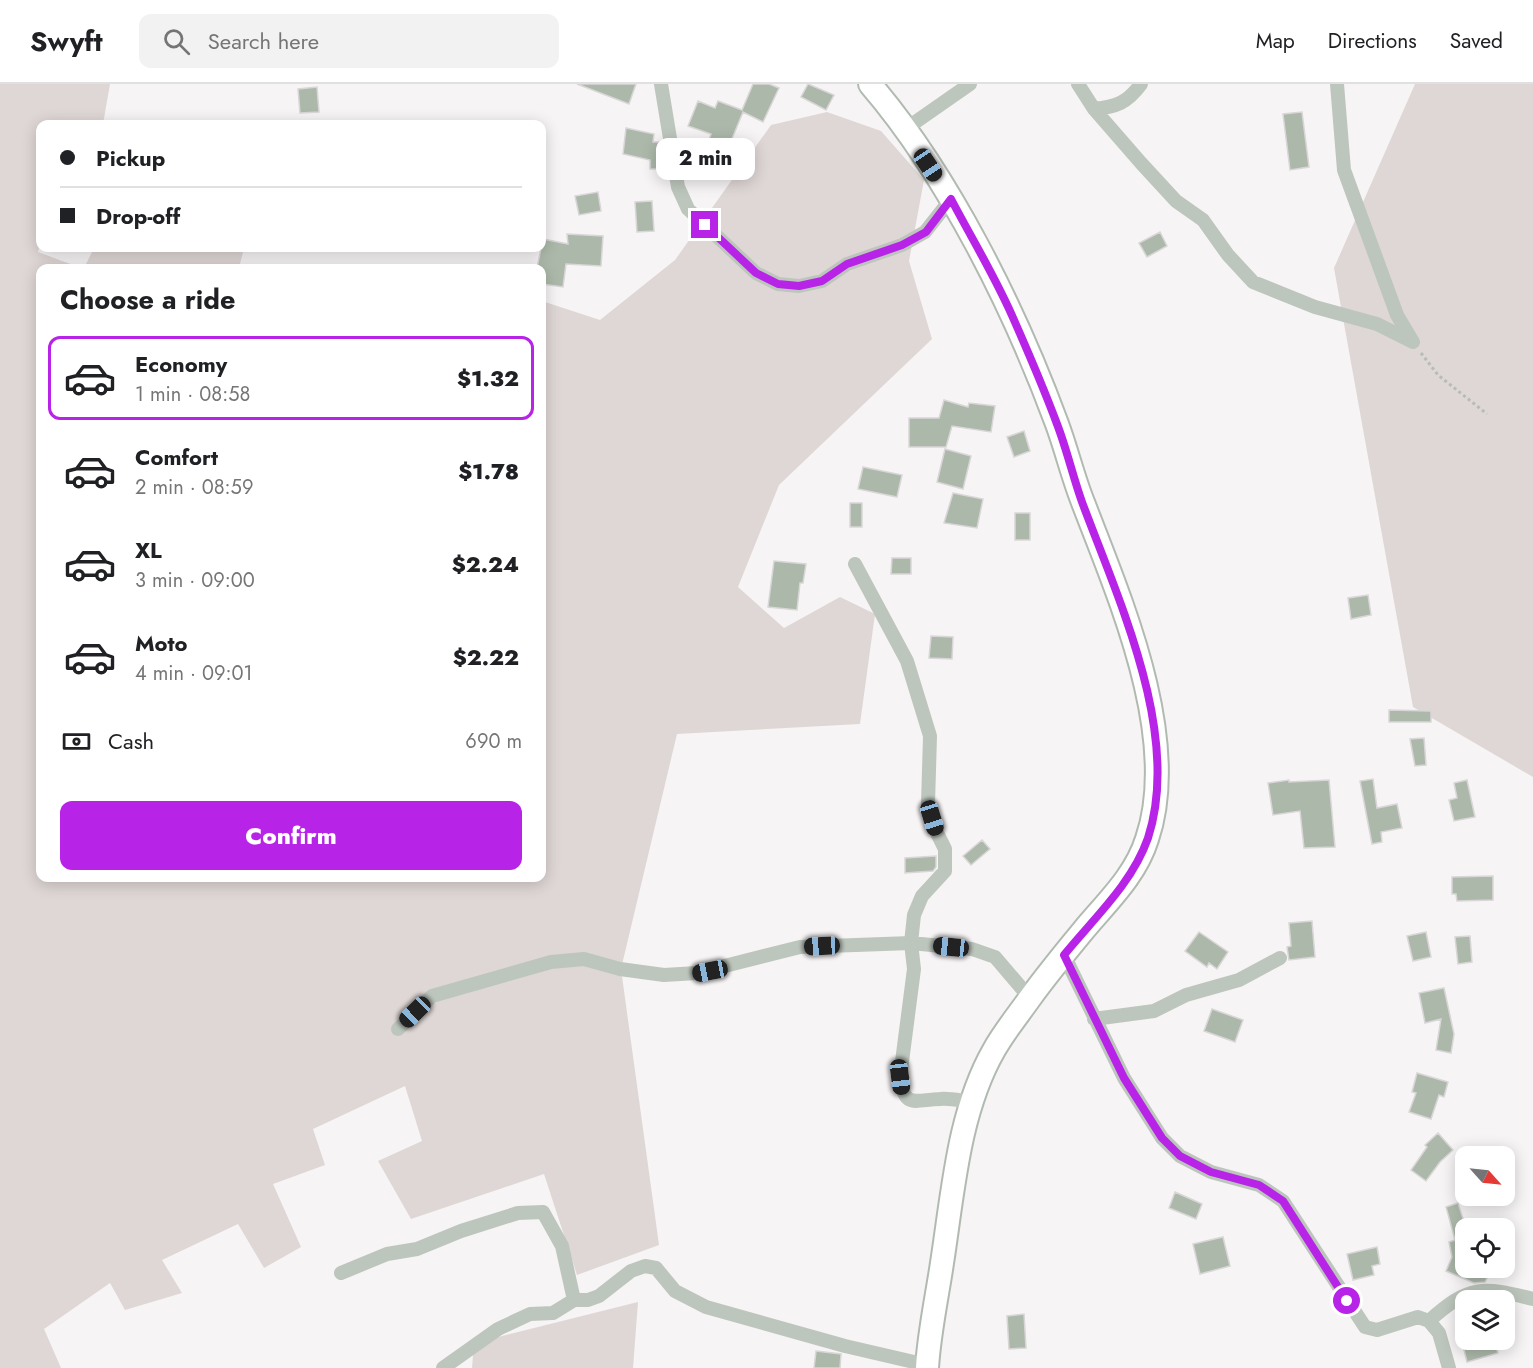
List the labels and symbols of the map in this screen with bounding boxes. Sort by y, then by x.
callout: 2 min [656,138,754,180]
car [910,145,946,185]
route end [691,211,718,238]
car [918,798,946,838]
car [804,936,840,956]
car [932,936,970,958]
car [691,959,729,983]
car [396,993,434,1031]
car [889,1058,911,1096]
north arrow [1455,1146,1515,1206]
route start [1333,1287,1360,1314]

